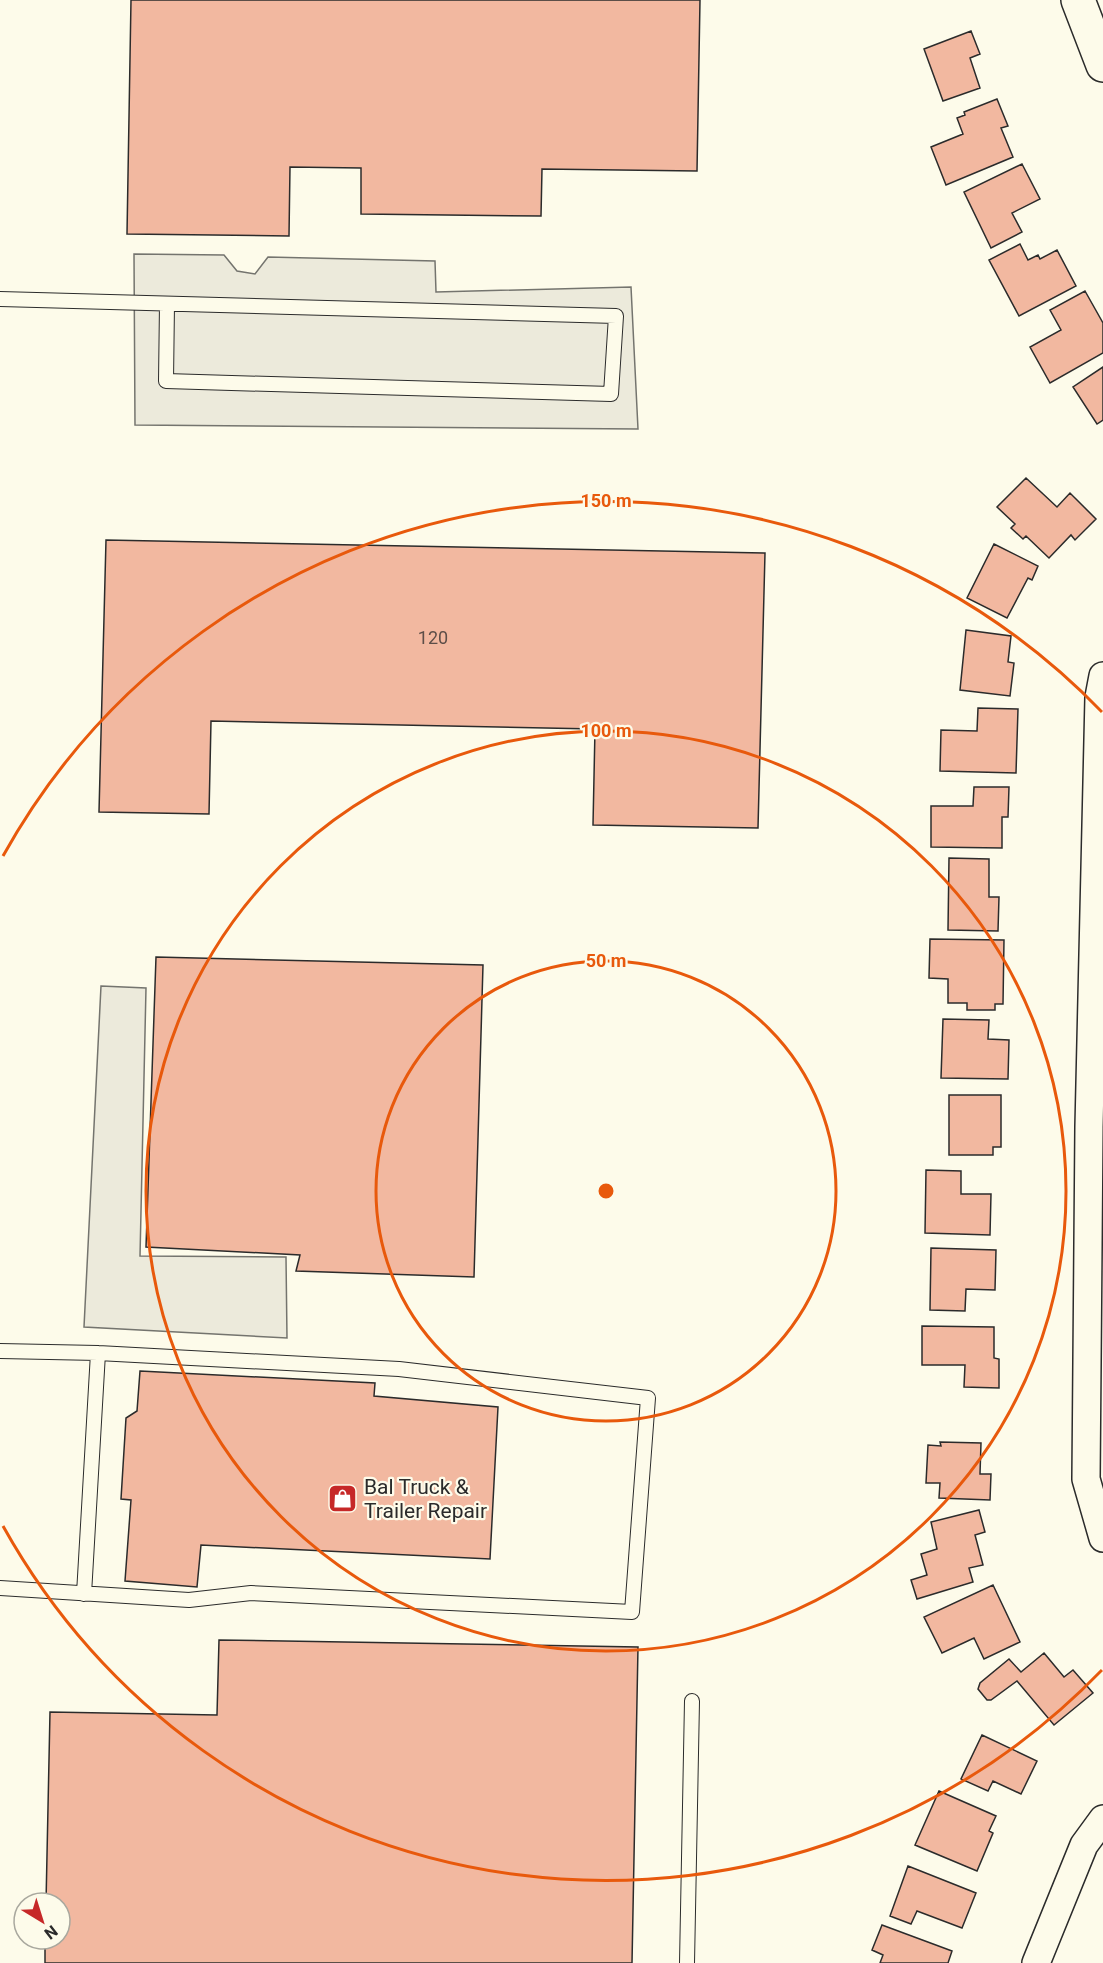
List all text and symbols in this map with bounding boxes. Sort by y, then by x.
text: 150 m [580,490,632,511]
house number: 120 [418,627,448,648]
text: 100 m [580,720,632,741]
text: 50 m [586,950,626,971]
centre of rings [596,1181,616,1201]
place label: Bal Truck & Trailer Repair [364,1475,487,1523]
shop icon: Bal Truck & Trailer Repair [327,1483,359,1515]
north arrow [12,1891,72,1951]
text: N [41,1921,61,1943]

